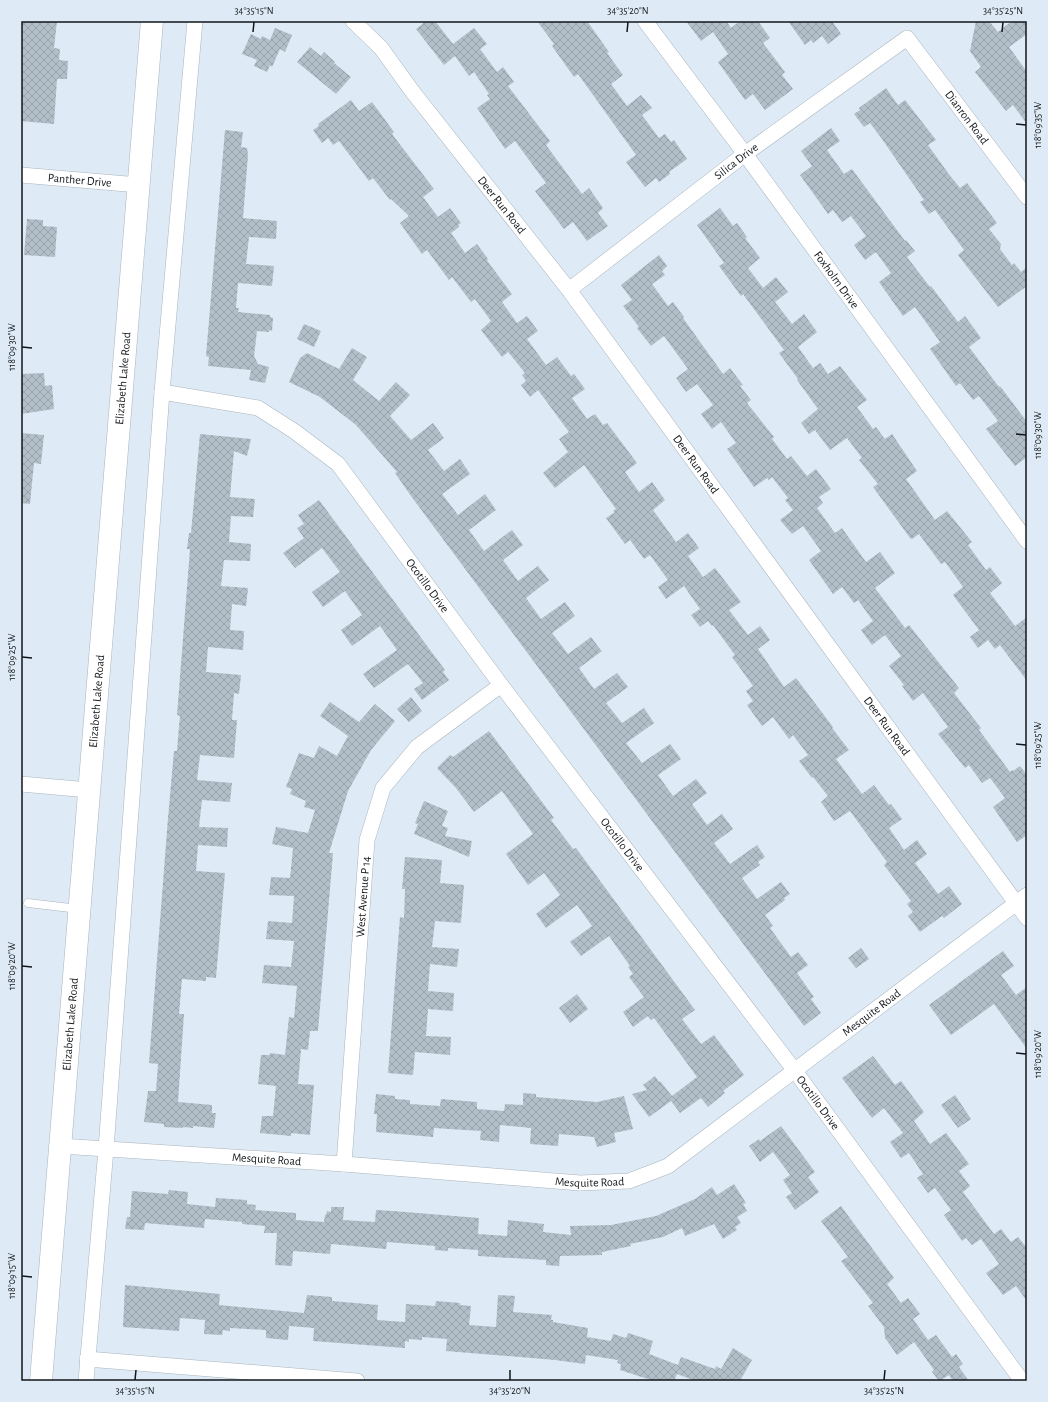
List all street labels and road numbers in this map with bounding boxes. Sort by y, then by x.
street label: Dianron Road [943,88,991,146]
street label: Silica Drive [712,141,760,181]
street label: Panther Drive [47,171,112,189]
street label: Deer Run Road [476,174,528,236]
street label: Foxholm Drive [812,249,861,311]
street label: Elizabeth Lake Road [113,331,133,425]
street label: Deer Run Road [671,433,721,496]
street label: Ocotillo Drive [404,556,451,615]
street label: Elizabeth Lake Road [87,654,106,748]
street label: Deer Run Road [862,694,912,758]
street label: Ocotillo Drive [598,815,646,873]
street label: West Avenue P 14 [354,856,372,938]
street label: Elizabeth Lake Road [60,977,80,1071]
street label: Mesquite Road [840,987,903,1038]
street label: Ocotillo Drive [794,1073,842,1132]
street label: Mesquite Road [232,1151,302,1167]
street label: Mesquite Road [555,1175,625,1189]

